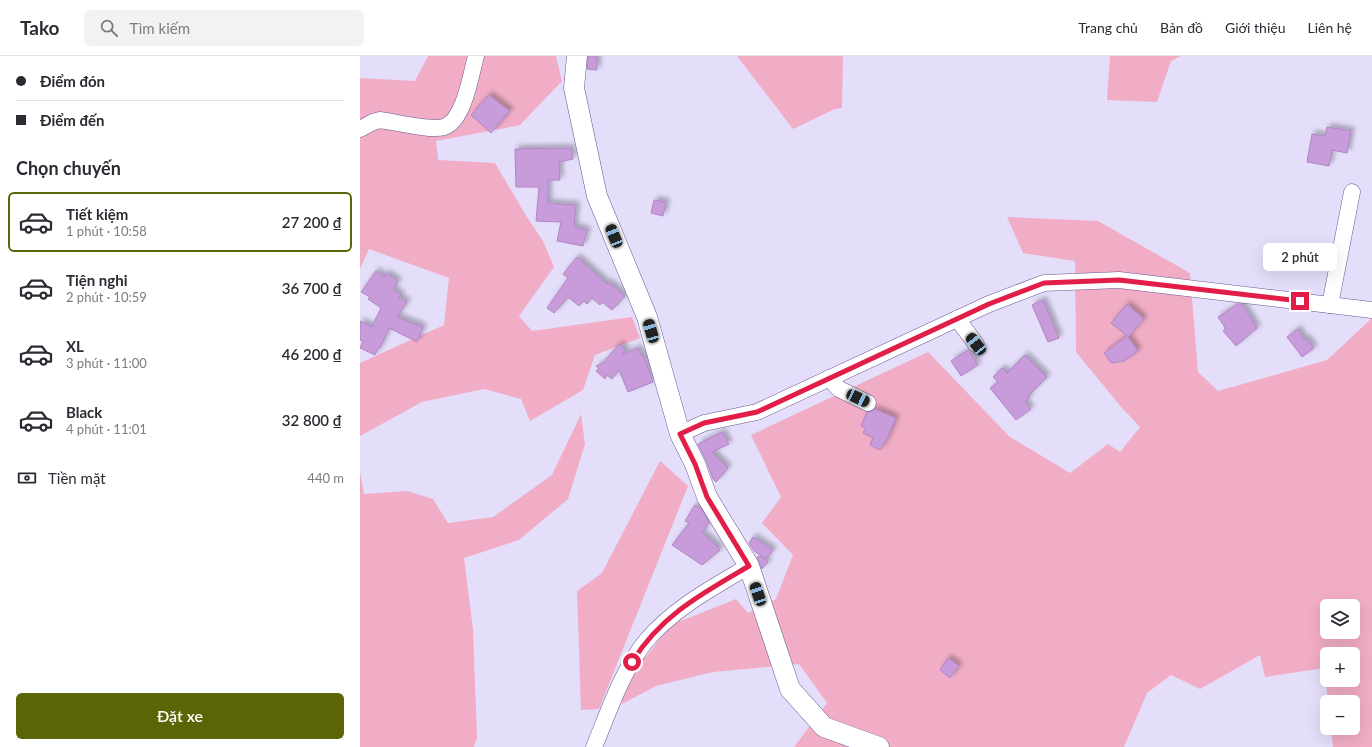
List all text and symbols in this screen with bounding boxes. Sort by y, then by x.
search box [84,10,364,46]
text: Tako [20,16,60,39]
icon: search [98,17,120,39]
text: Tìm kiếm [130,19,190,37]
text: Trang chủ [1078,19,1138,36]
text: Bản đồ [1160,19,1203,36]
text: Giới thiệu [1225,19,1285,36]
text: Liên hệ [1307,19,1352,36]
text: Điểm đón [40,72,105,90]
text: Điểm đến [40,111,104,129]
text: Chọn chuyến [16,157,121,179]
icon: car [18,204,54,240]
text: Tiết kiệm [66,205,128,223]
text: 27 200 ₫ [282,213,342,231]
text: 1 phút · 10:58 [66,223,147,239]
car [604,223,624,249]
callout: 2 phút [1263,243,1337,271]
text: 2 phút [1281,249,1319,265]
icon: car [18,270,54,306]
text: Tiện nghi [66,271,128,289]
text: 36 700 ₫ [282,279,342,297]
text: 2 phút · 10:59 [66,289,147,305]
route end [1291,292,1309,310]
car [642,318,660,344]
car [964,331,988,357]
icon: car [18,336,54,372]
text: XL [66,337,84,355]
text: 46 200 ₫ [282,345,342,363]
text: 3 phút · 11:00 [66,355,147,371]
car [845,387,871,409]
icon: car [18,402,54,438]
text: Black [66,403,102,421]
text: 32 800 ₫ [282,411,342,429]
text: 4 phút · 11:01 [66,421,147,437]
icon: cash [16,467,38,489]
text: Tiền mặt [48,469,106,487]
text: 440 m [307,470,344,486]
car [748,581,768,607]
map controls [1320,599,1360,735]
button: layers [1320,599,1360,639]
button: + [1320,647,1360,687]
route start [623,653,641,671]
button: Đặt xe [16,693,344,739]
button: − [1320,695,1360,735]

